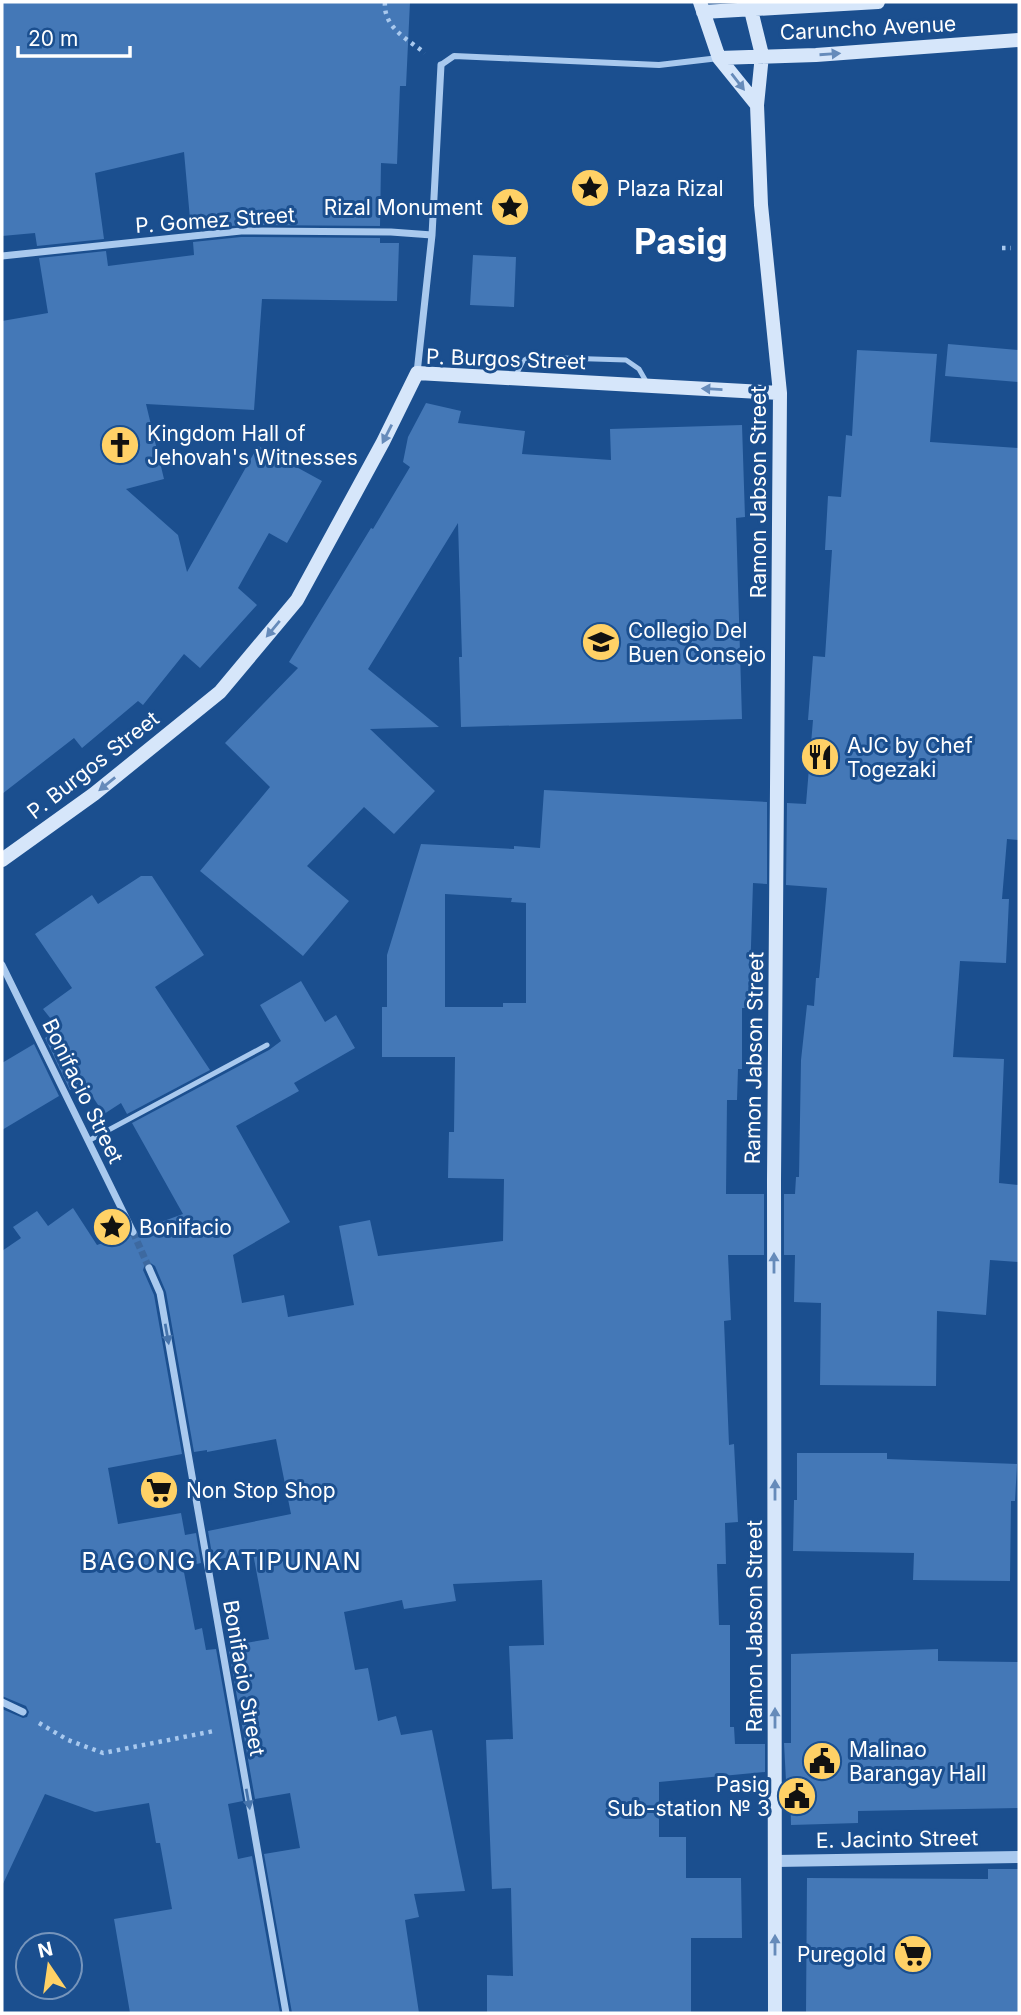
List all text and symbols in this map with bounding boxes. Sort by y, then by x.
street label: Caruncho Avenue [779,11,957,45]
scale bar [18,14,130,58]
text: 20 m [28,26,78,51]
one-way arrow [820,48,842,59]
one-way arrow [730,72,745,90]
place icon: Plaza Rizal [569,167,611,209]
place label: Plaza Rizal [617,176,724,201]
place icon: Rizal Monument [489,186,531,228]
place label: Rizal Monument [324,195,483,220]
street label: P. Gomez Street [134,202,296,238]
district label: Pasig [634,220,728,262]
street label: P. Burgos Street [426,344,587,374]
one-way arrow [701,384,723,395]
street label: Ramon Jabson Street [746,386,771,598]
place label: Kingdom Hall of Jehovah's Witnesses [147,421,358,470]
church icon: Kingdom Hall of Jehovah's Witnesses [99,424,141,466]
one-way arrow [382,424,393,444]
place label: Collegio Del Buen Consejo [628,618,766,667]
one-way arrow [266,621,281,638]
school or university icon: Collegio Del Buen Consejo [580,621,622,663]
street label: P. Burgos Street [22,706,164,824]
place label: AJC by Chef Togezaki [847,733,973,782]
restaurant icon: AJC by Chef Togezaki [799,736,841,778]
one-way arrow [98,776,115,791]
street label: Ramon Jabson Street [740,951,768,1164]
street label: Bonifacio Street [37,1015,129,1168]
place icon: Bonifacio [91,1206,133,1248]
place label: Bonifacio [139,1215,232,1240]
one-way arrow [768,1251,780,1273]
one-way arrow [162,1323,173,1345]
supermarket icon: Non Stop Shop [138,1469,180,1511]
place label: Non Stop Shop [186,1478,336,1503]
one-way arrow [769,1479,781,1501]
street label: Ramon Jabson Street [742,1520,767,1732]
district label: BAGONG KATIPUNAN [82,1547,362,1576]
street label: Bonifacio Street [218,1598,270,1758]
one-way arrow [769,1706,781,1728]
place label: Malinao Barangay Hall [849,1737,986,1786]
public building icon: Malinao Barangay Hall [801,1740,843,1782]
place label: Pasig Sub-station № 3 [607,1772,770,1821]
public building icon: Pasig Sub-station № 3 [776,1775,818,1817]
one-way arrow [243,1788,254,1810]
street label: E. Jacinto Street [816,1825,978,1853]
north arrow [14,1931,84,2001]
supermarket icon: Puregold [892,1933,934,1975]
one-way arrow [770,1934,781,1956]
text: N [36,1937,55,1963]
place label: Puregold [797,1942,886,1967]

